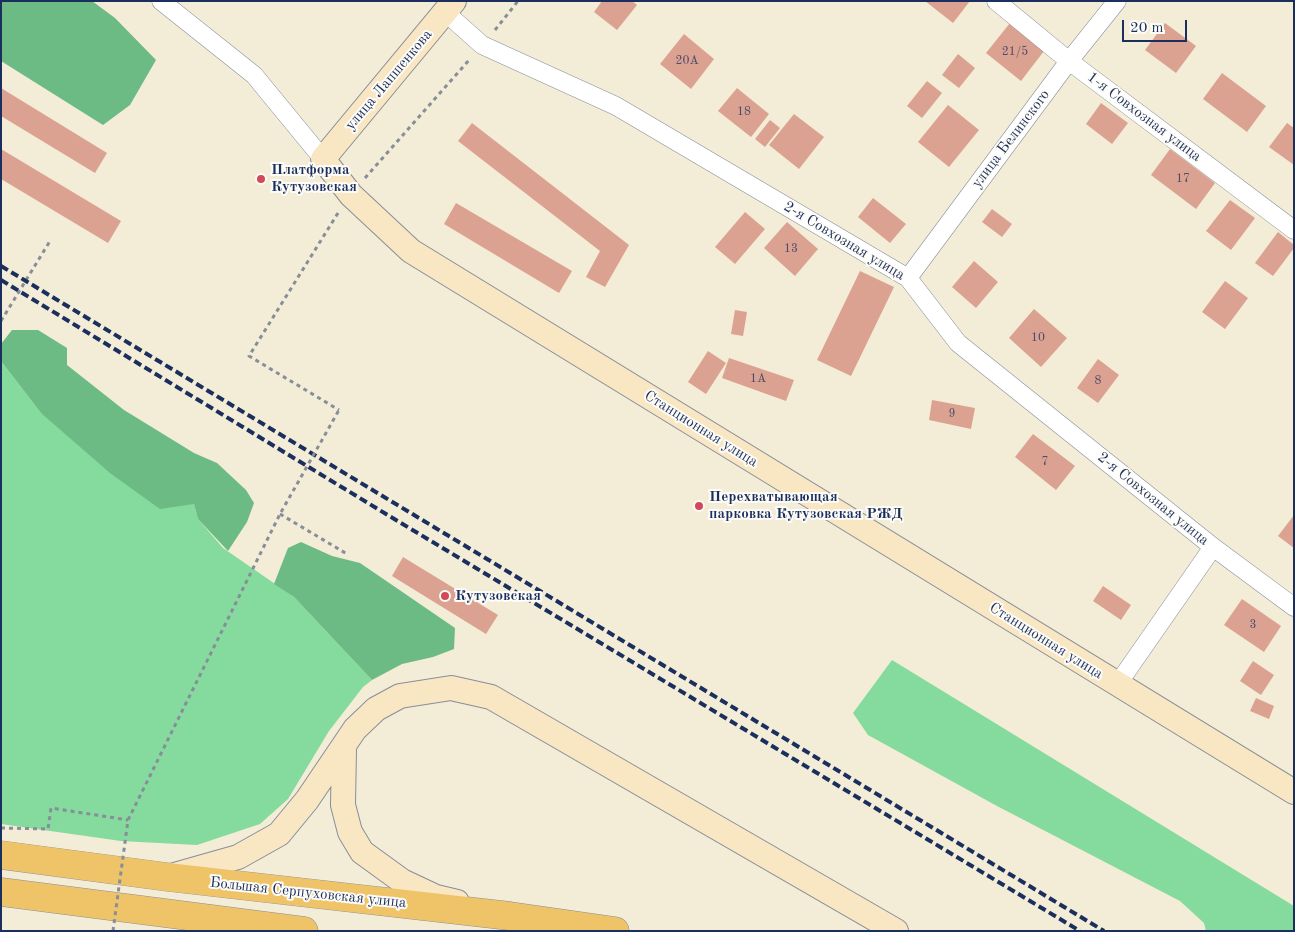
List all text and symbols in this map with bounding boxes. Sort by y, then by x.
scale bar [1125,10,1190,42]
text: 20 m [1130,21,1164,36]
street label: улица Лапшенкова [342,26,436,134]
house number: 21/5 [1002,45,1028,59]
house number: 20А [675,54,699,68]
street label: 1-я Совхозная улица [1083,68,1205,166]
street label: улица Белинского [968,86,1054,192]
house number: 18 [737,105,751,119]
place label: Платформа Кутузовская [271,161,357,196]
house number: 17 [1176,172,1190,186]
marker: Платформа Кутузовская [255,173,267,185]
street label: 2-я Совхозная улица [780,198,908,284]
house number: 13 [784,242,798,256]
house number: 10 [1031,331,1045,345]
house number: 1А [750,372,766,386]
house number: 8 [1095,374,1101,388]
street label: Станционная улица [641,387,761,471]
house number: 9 [949,407,955,421]
street label: 2-я Совхозная улица [1094,448,1212,550]
house number: 7 [1042,455,1048,469]
place label: Перехватывающая парковка Кутузовская РЖД [709,488,903,523]
marker: Перехватывающая парковка Кутузовская РЖД [693,500,705,512]
place label: Кутузовская [455,587,541,605]
marker: Кутузовская [439,590,451,602]
street label: Станционная улица [986,599,1106,683]
house number: 3 [1250,618,1256,632]
street label: Большая Серпуховская улица [209,874,407,912]

